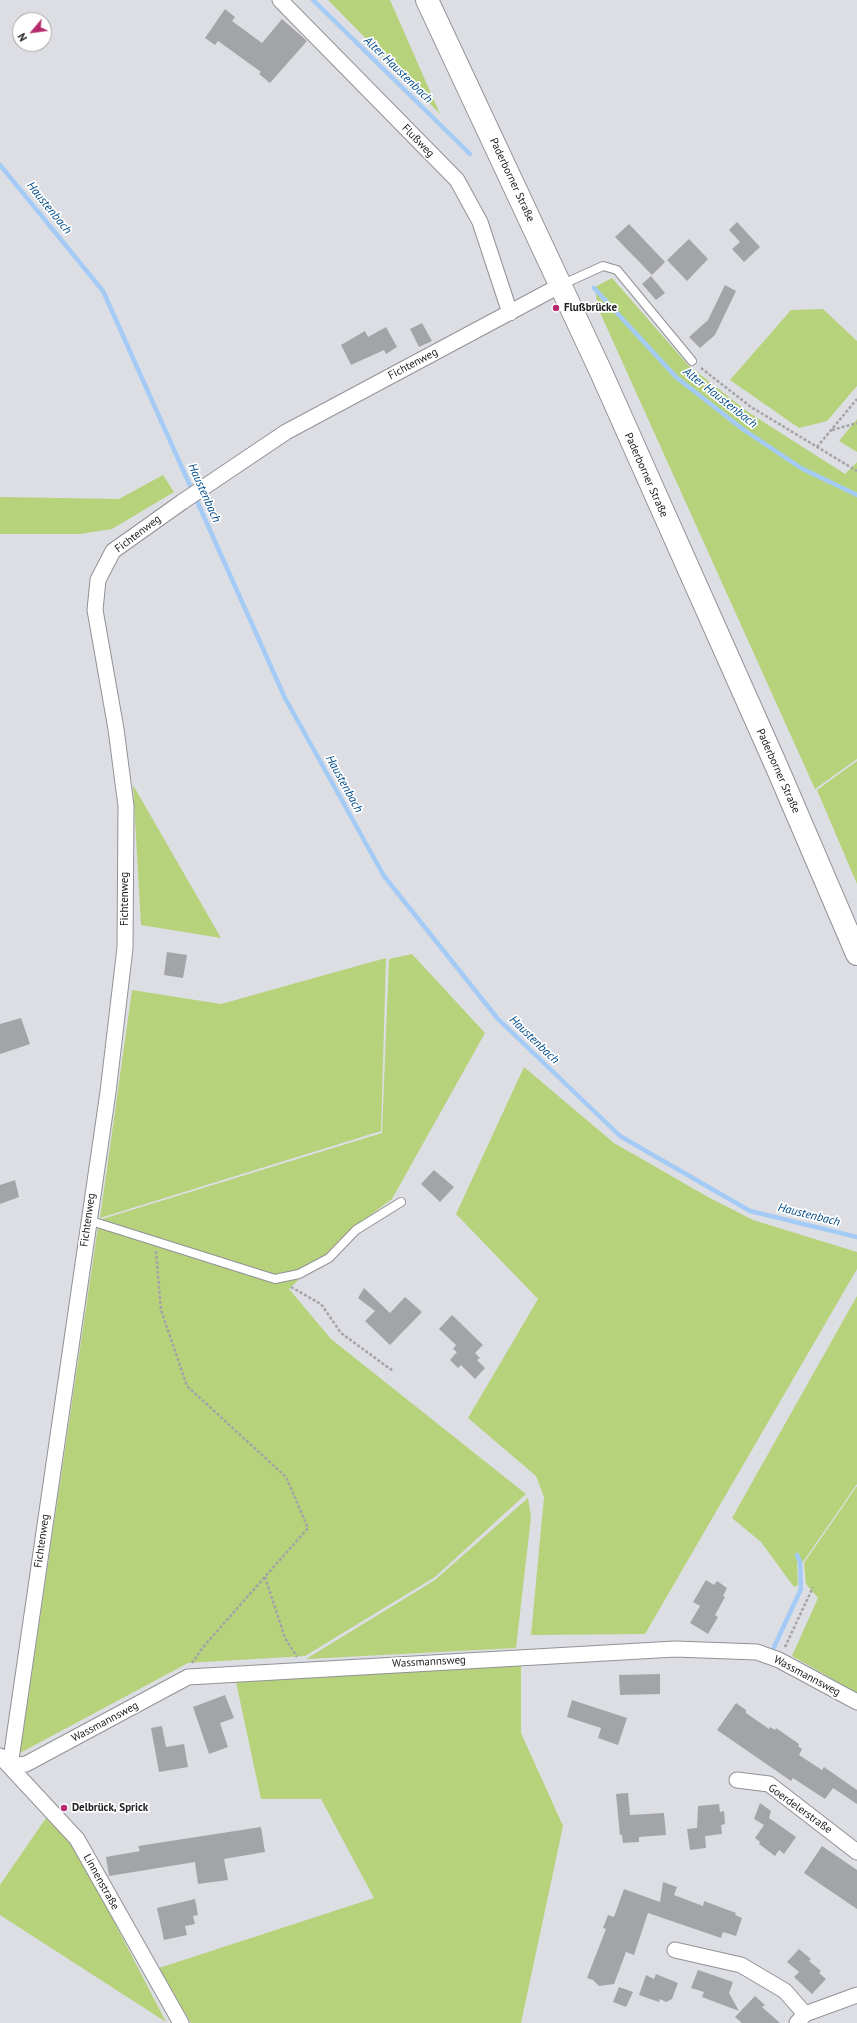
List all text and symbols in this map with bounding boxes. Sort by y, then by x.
north arrow [12,12,52,52]
text: N [15,31,30,44]
water label: Alter Haustenbach [361,34,435,106]
street label: Flußweg [399,122,437,160]
street label: Paderborner Straße [487,136,537,224]
water label: Haustenbach [23,179,75,237]
place label: Flußbrücke [564,301,617,315]
marker: Flußbrücke [551,303,561,313]
street label: Fichtenweg [386,345,440,383]
water label: Alter Haustenbach [680,365,760,431]
street label: Paderborner Straße [621,431,671,519]
water label: Haustenbach [185,461,223,525]
street label: Fichtenweg [112,512,164,556]
street label: Paderborner Straße [753,727,803,815]
water label: Haustenbach [322,753,366,815]
street label: Fichtenweg [118,872,132,926]
water label: Haustenbach [506,1013,562,1067]
street label: Fichtenweg [78,1192,98,1248]
water label: Haustenbach [776,1200,842,1230]
street label: Fichtenweg [32,1513,52,1569]
street label: Wassmannsweg [392,1653,466,1671]
street label: Wassmannsweg [771,1653,843,1699]
street label: Wassmannsweg [69,1699,141,1745]
street label: Goerdelerstraße [766,1781,834,1837]
place label: Delbrück, Sprick [72,1801,148,1815]
marker: Delbrück, Sprick [59,1803,69,1813]
street label: Linnenstraße [80,1852,122,1912]

